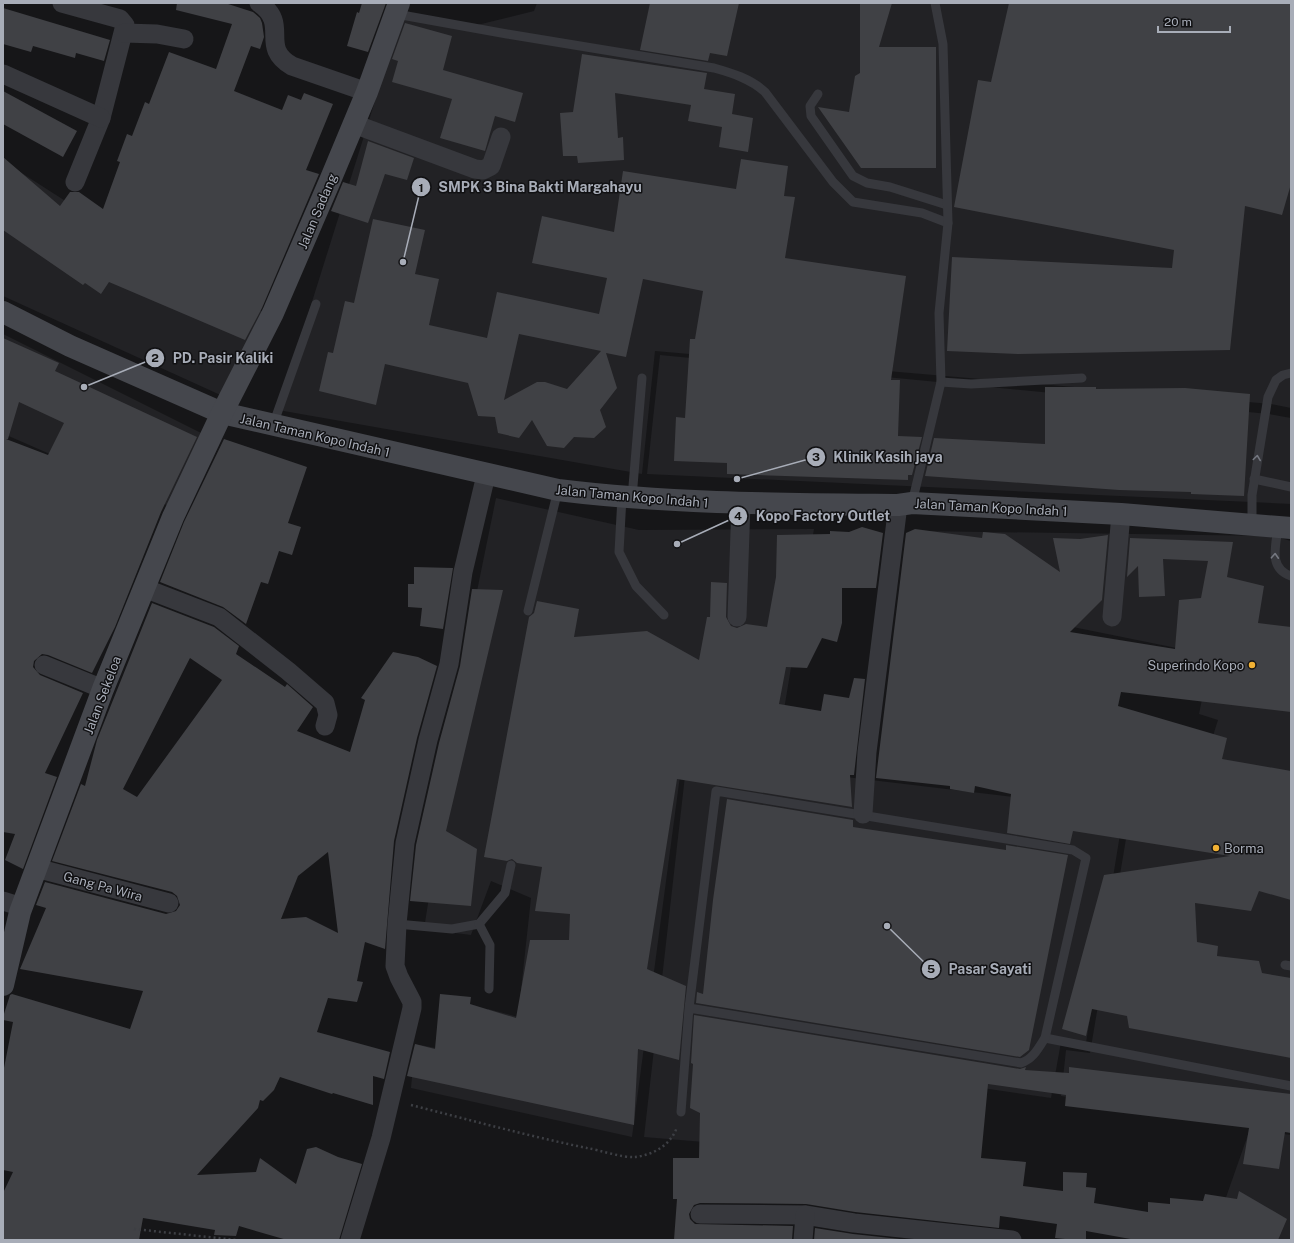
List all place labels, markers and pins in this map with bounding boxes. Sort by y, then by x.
callout: SMPK 3 Bina Bakti Margahayu [411,174,650,200]
callout: PD. Pasir Kaliki [145,345,281,371]
callout: Klinik Kasih jaya [806,444,951,470]
callout: Kopo Factory Outlet [728,503,899,529]
place label: Superindo Kopo [1148,658,1244,673]
marker: Superindo Kopo [1247,660,1257,670]
place label: Borma [1224,841,1264,856]
marker: Borma [1211,843,1221,853]
callout: Pasar Sayati [921,956,1040,982]

